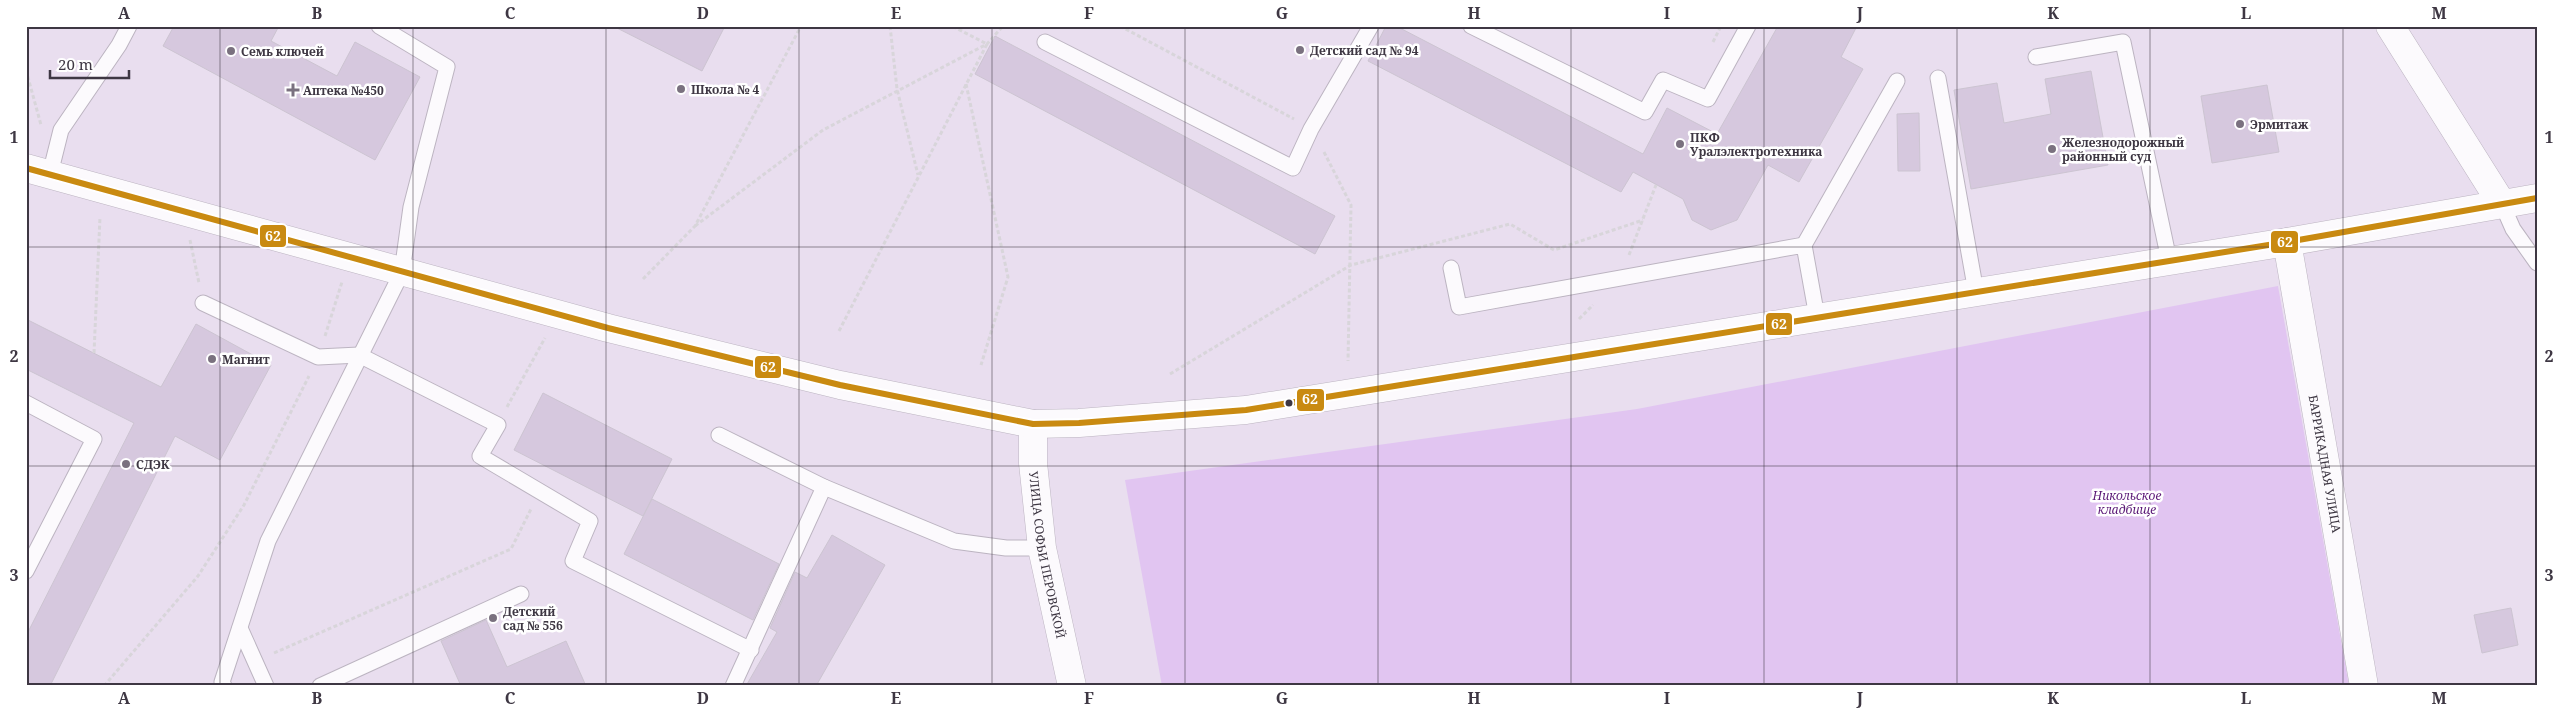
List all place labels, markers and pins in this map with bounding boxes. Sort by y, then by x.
place label: Детский сад № 94 [1310,42,1419,59]
place label: Семь ключей [241,43,324,60]
marker: Детский сад № 94 [1294,44,1306,56]
marker: Семь ключей [225,45,237,57]
place label: Школа № 4 [691,81,760,98]
place label: Аптека №450 [303,82,384,99]
marker: Школа № 4 [675,83,687,95]
marker: Аптека №450 [287,84,299,96]
place label: Эрмитаж [2250,116,2309,133]
marker: Эрмитаж [2234,118,2246,130]
place label: ПКФ Уралэлектротехника [1690,129,1822,160]
place label: Железнодорожный районный суд [2062,134,2184,165]
marker: ПКФ Уралэлектротехника [1674,138,1686,150]
marker: Железнодорожный районный суд [2046,143,2058,155]
place label: Магнит [222,351,270,368]
marker: Магнит [206,353,218,365]
unlabelled marker [1284,398,1294,408]
place label: СДЭК [136,456,170,473]
marker: СДЭК [120,458,132,470]
place label: Детский сад № 556 [503,603,563,634]
marker: Детский сад № 556 [487,612,499,624]

